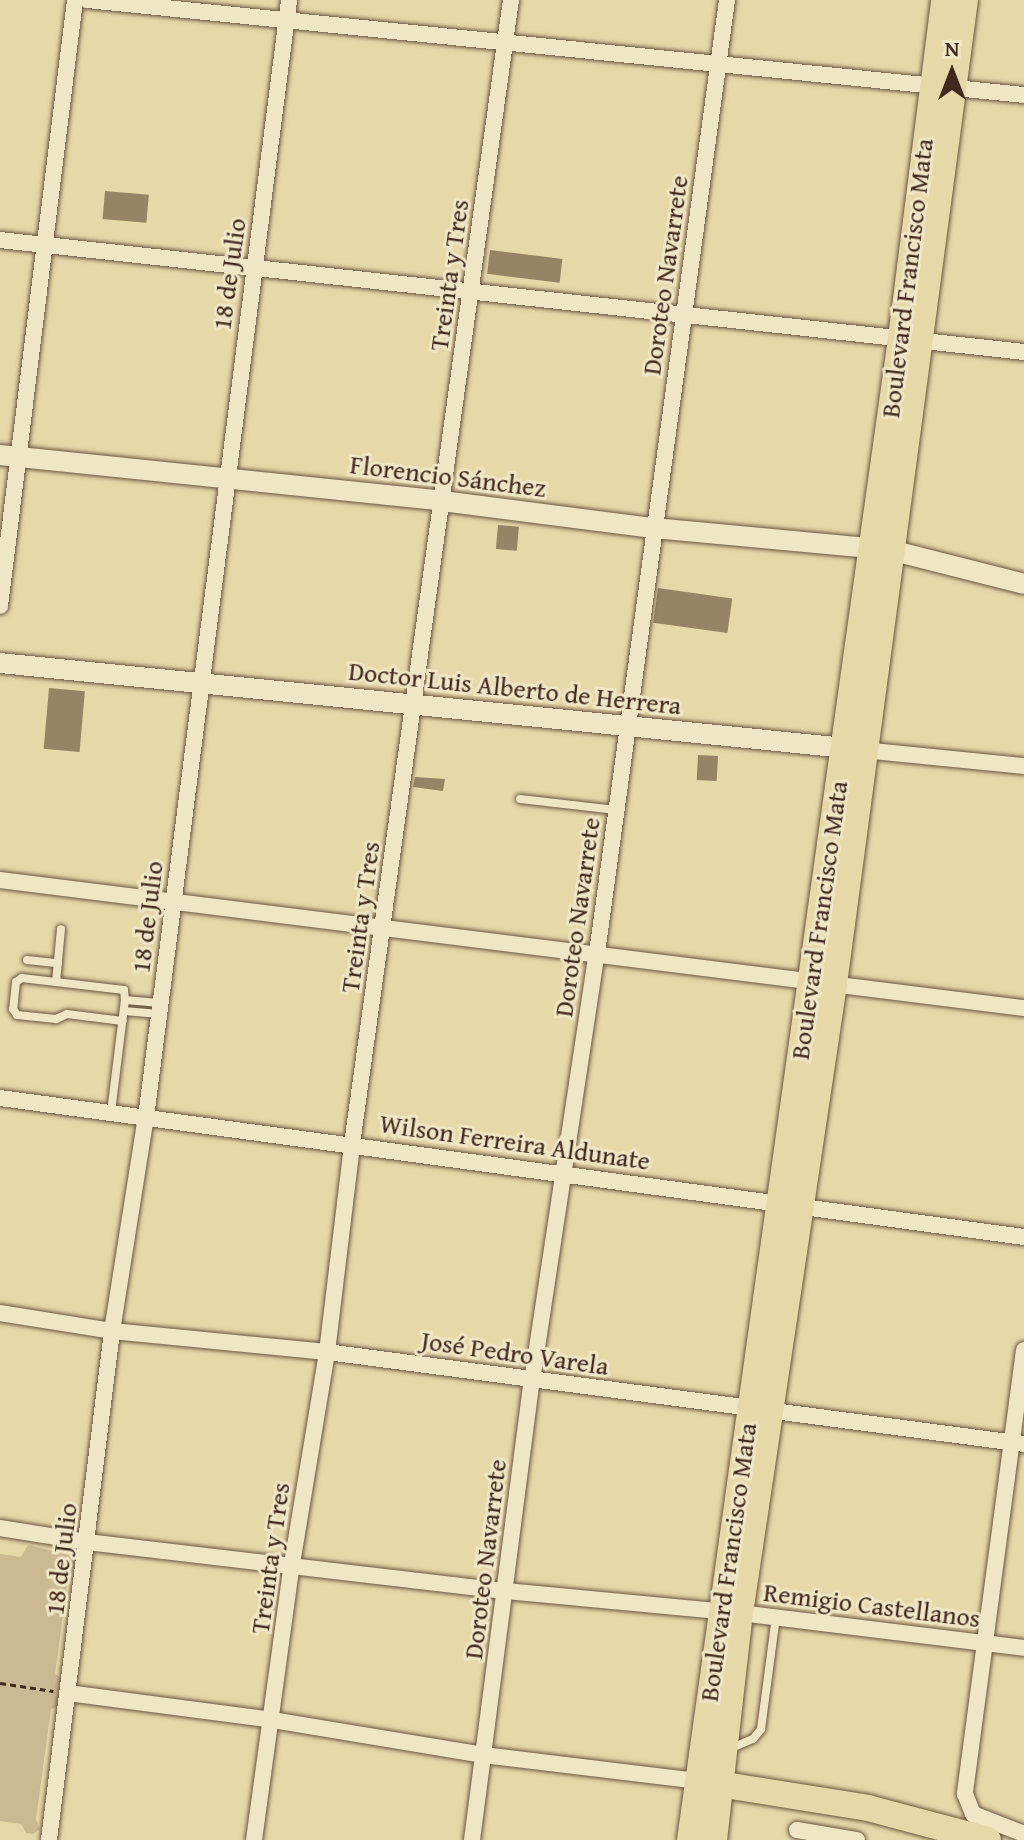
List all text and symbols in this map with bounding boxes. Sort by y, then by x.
north arrow [912,32,992,112]
text: N [945,32,959,64]
street label: Boulevard Francisco Mata [874,137,940,419]
street label: Doroteo Navarrete [636,173,694,377]
street label: Treinta y Tres [423,197,475,353]
street label: 18 de Julio [206,216,252,332]
street label: Florencio Sánchez [348,449,548,503]
street label: Doctor Luis Alberto de Herrera [347,655,683,721]
street label: Boulevard Francisco Mata [784,779,854,1061]
street label: Doroteo Navarrete [548,815,606,1019]
street label: Treinta y Tres [334,839,386,995]
street label: 18 de Julio [125,859,169,975]
street label: Wilson Ferreira Aldunate [378,1108,652,1176]
street label: José Pedro Varela [419,1324,611,1382]
street label: Boulevard Francisco Mata [693,1421,763,1703]
street label: Doroteo Navarrete [457,1457,513,1661]
street label: Treinta y Tres [244,1480,296,1636]
street label: 18 de Julio [39,1501,83,1617]
street label: Remigio Castellanos [762,1576,982,1634]

